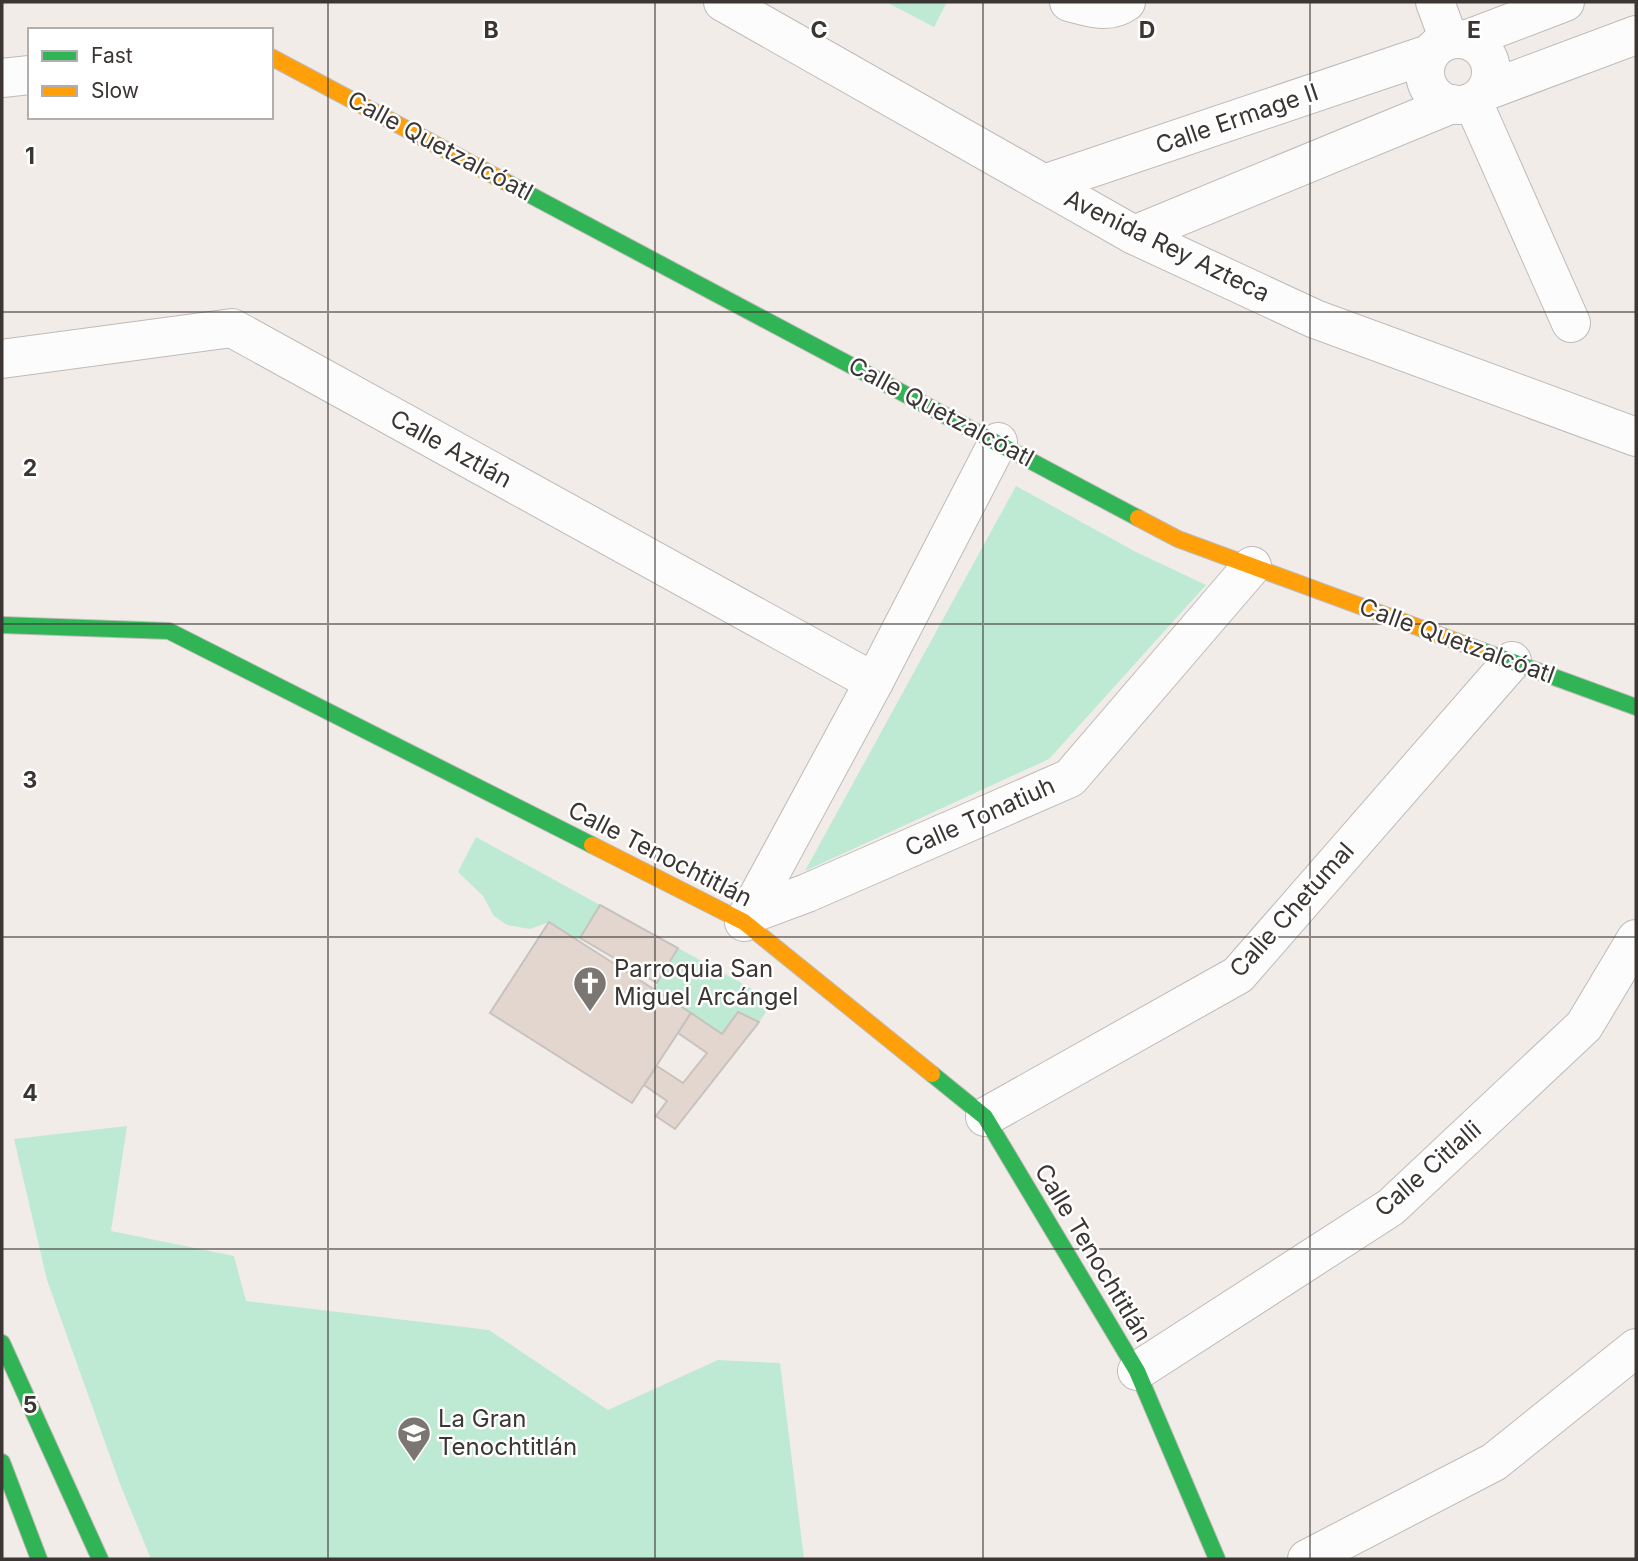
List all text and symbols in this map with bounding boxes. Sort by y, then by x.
text: B [483,16,499,44]
text: C [810,16,828,44]
text: D [1139,16,1155,44]
text: E [1467,16,1481,44]
legend [28,28,273,119]
text: Fast [91,43,133,68]
street label: Calle Ermage II [1152,77,1322,160]
text: Slow [91,78,139,103]
street label: Calle Quetzalcóatl [343,84,538,207]
text: 1 [25,142,35,170]
street label: Avenida Rey Azteca [1060,183,1274,308]
street label: Calle Quetzalcóatl [844,350,1039,473]
street label: Calle Aztlán [385,403,517,494]
text: 2 [23,454,37,482]
street label: Calle Quetzalcóatl [1356,592,1559,689]
text: 3 [23,766,37,794]
street label: Calle Tonatiuh [900,771,1059,863]
street label: Calle Tenochtitlán [563,795,757,912]
street label: Calle Chetumal [1223,836,1360,983]
place label: Parroquia San Miguel Arcángel [614,954,798,1011]
church icon: Parroquia San Miguel Arcángel [571,964,609,1013]
text: 4 [22,1079,38,1107]
street label: Calle Citlalli [1369,1115,1487,1223]
street label: Calle Tenochtitlán [1029,1159,1158,1347]
text: 5 [23,1391,37,1419]
place label: La Gran Tenochtitlán [438,1404,577,1461]
school or university icon: La Gran Tenochtitlán [395,1414,433,1463]

